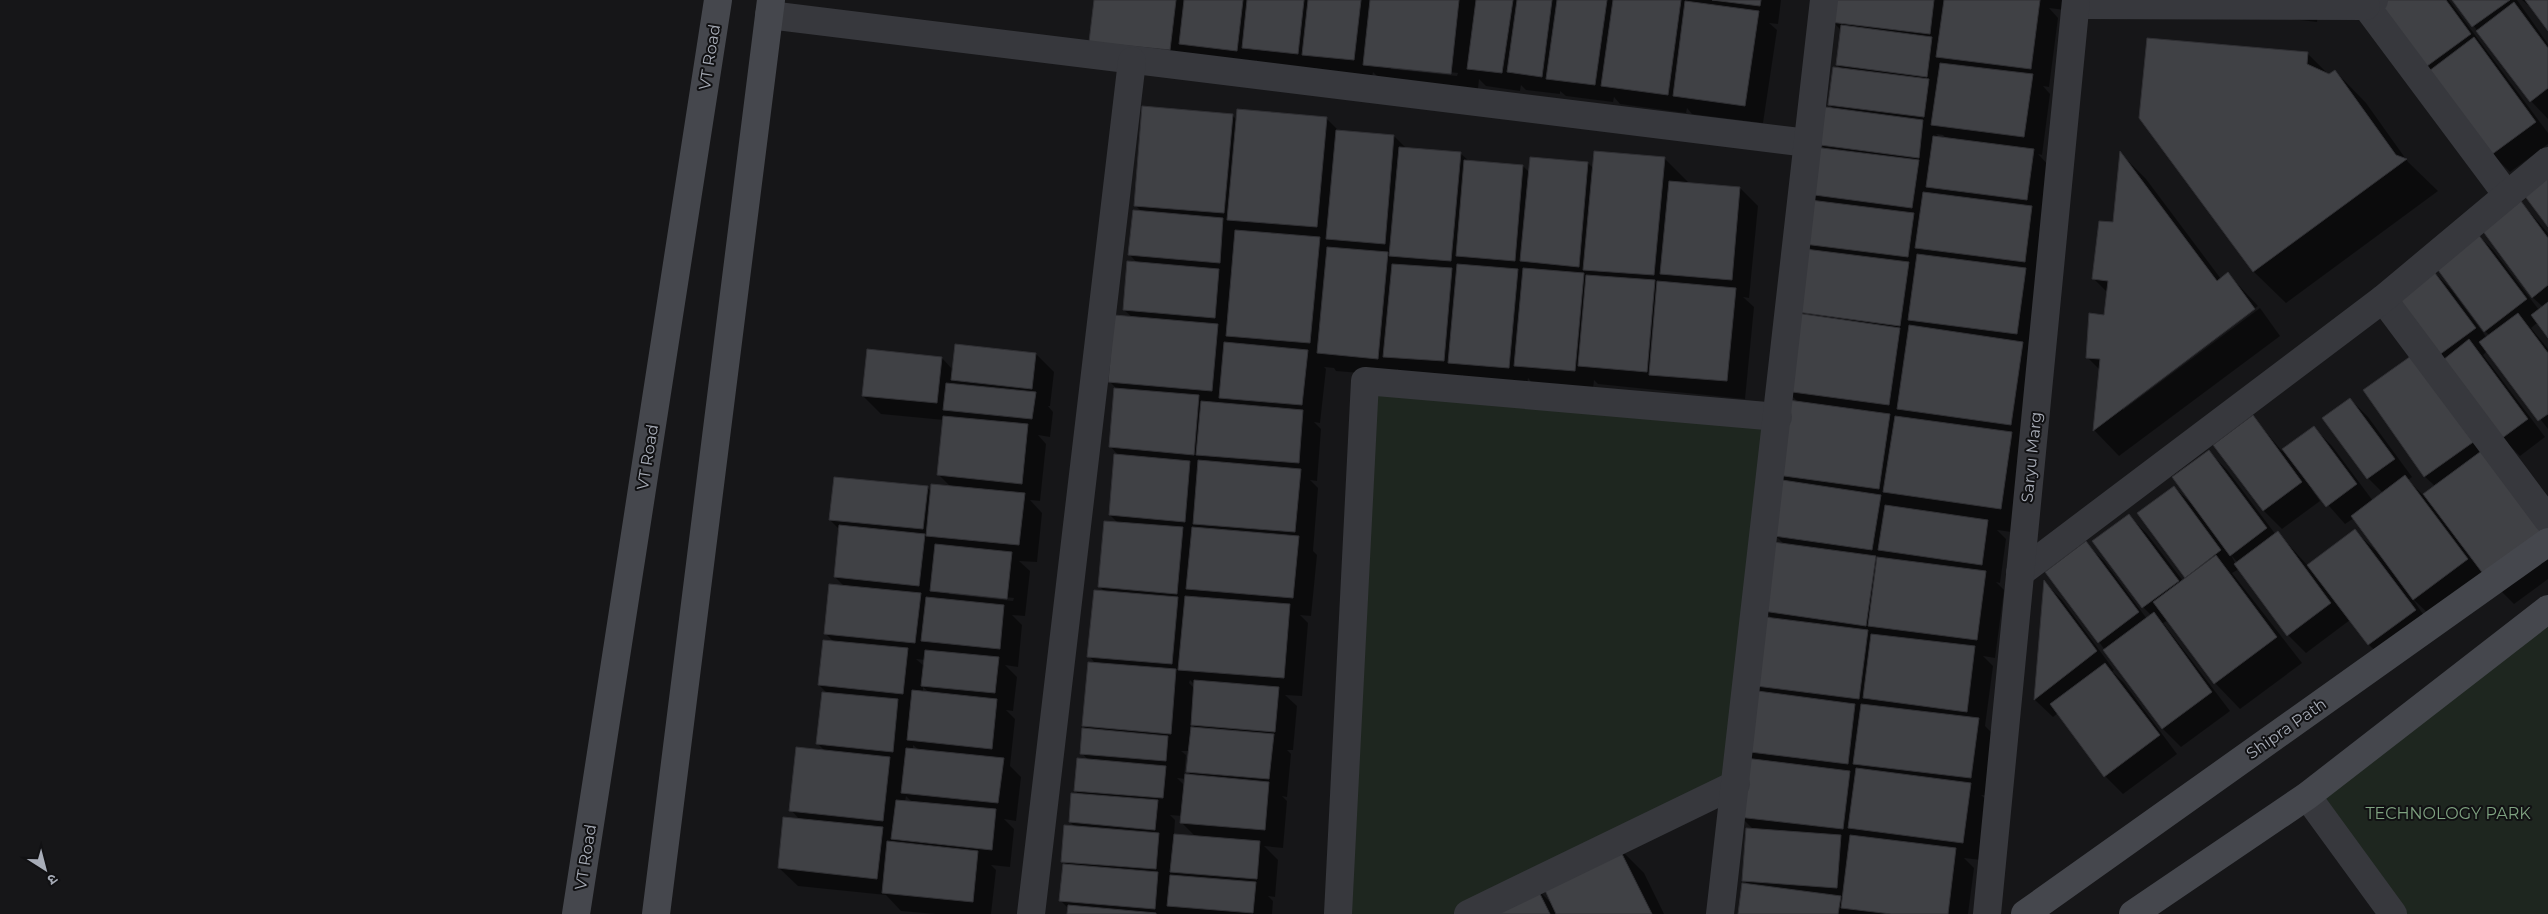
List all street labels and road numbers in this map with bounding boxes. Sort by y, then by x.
street label: VT Road [695,23,724,91]
street label: Saryu Marg [2017,411,2046,503]
street label: VT Road [633,423,662,491]
street label: Shipra Path [2243,694,2330,763]
street label: VT Road [571,823,600,891]

